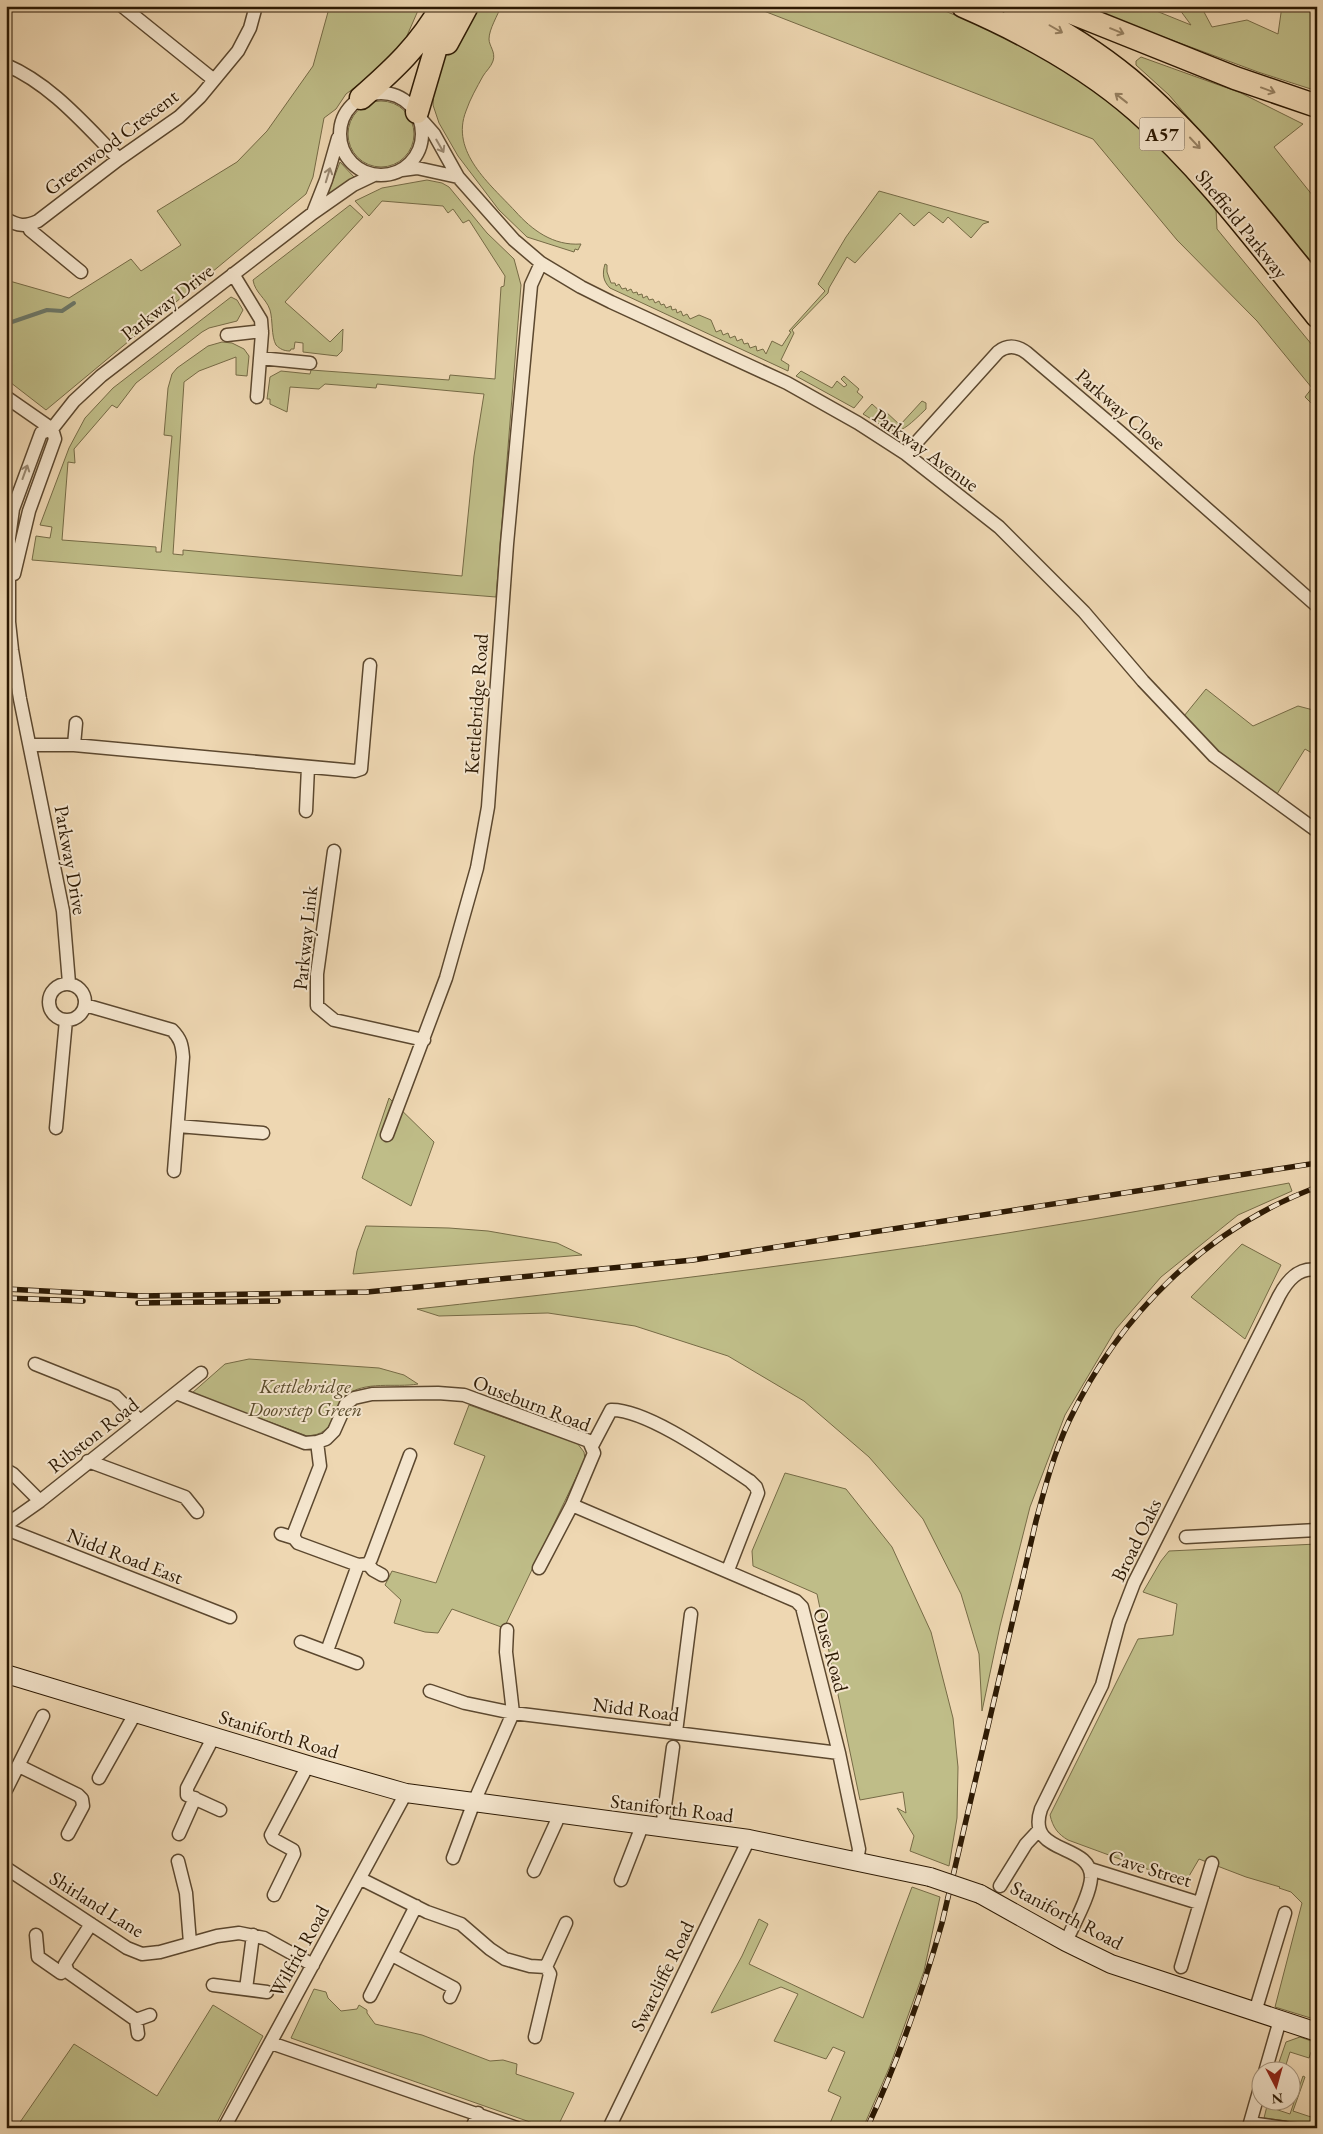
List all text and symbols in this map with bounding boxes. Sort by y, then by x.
one-way arrow [1049,25,1063,35]
one-way arrow [1109,26,1124,36]
street label: Greenwood Crescent [39,83,184,201]
one-way arrow [1260,86,1275,95]
one-way arrow [1115,93,1128,104]
road number: A57 [1140,118,1184,150]
one-way arrow [1189,136,1201,149]
one-way arrow [436,139,446,153]
street label: Sheffield Parkway [1190,164,1294,284]
one-way arrow [323,167,333,183]
street label: Parkway Drive [115,258,219,346]
street label: Parkway Close [1071,363,1172,455]
street label: Parkway Avenue [868,403,985,497]
one-way arrow [21,465,30,481]
street label: Kettlebridge Road [458,632,494,775]
street label: Parkway Drive [49,803,93,917]
street label: Parkway Link [287,884,323,991]
street label: Ouseburn Road [469,1369,595,1438]
park label: Kettlebridge Doorstep Green [247,1373,362,1422]
street label: Ribston Road [42,1391,144,1479]
street label: Broad Oaks [1105,1494,1167,1586]
street label: Nidd Road East [63,1522,187,1590]
street label: Ouse Road [807,1605,855,1696]
street label: Nidd Road [591,1691,682,1727]
street label: Staniforth Road [216,1703,343,1765]
street label: Staniforth Road [609,1788,736,1829]
street label: Cave Street [1105,1843,1196,1893]
street label: Shirland Lane [45,1865,149,1943]
street label: Staniforth Road [1006,1874,1129,1956]
street label: Wilfrid Road [263,1900,335,2002]
street label: Swarcliffe Road [624,1916,700,2036]
north arrow [1250,2062,1300,2112]
text: N [1270,2089,1284,2109]

